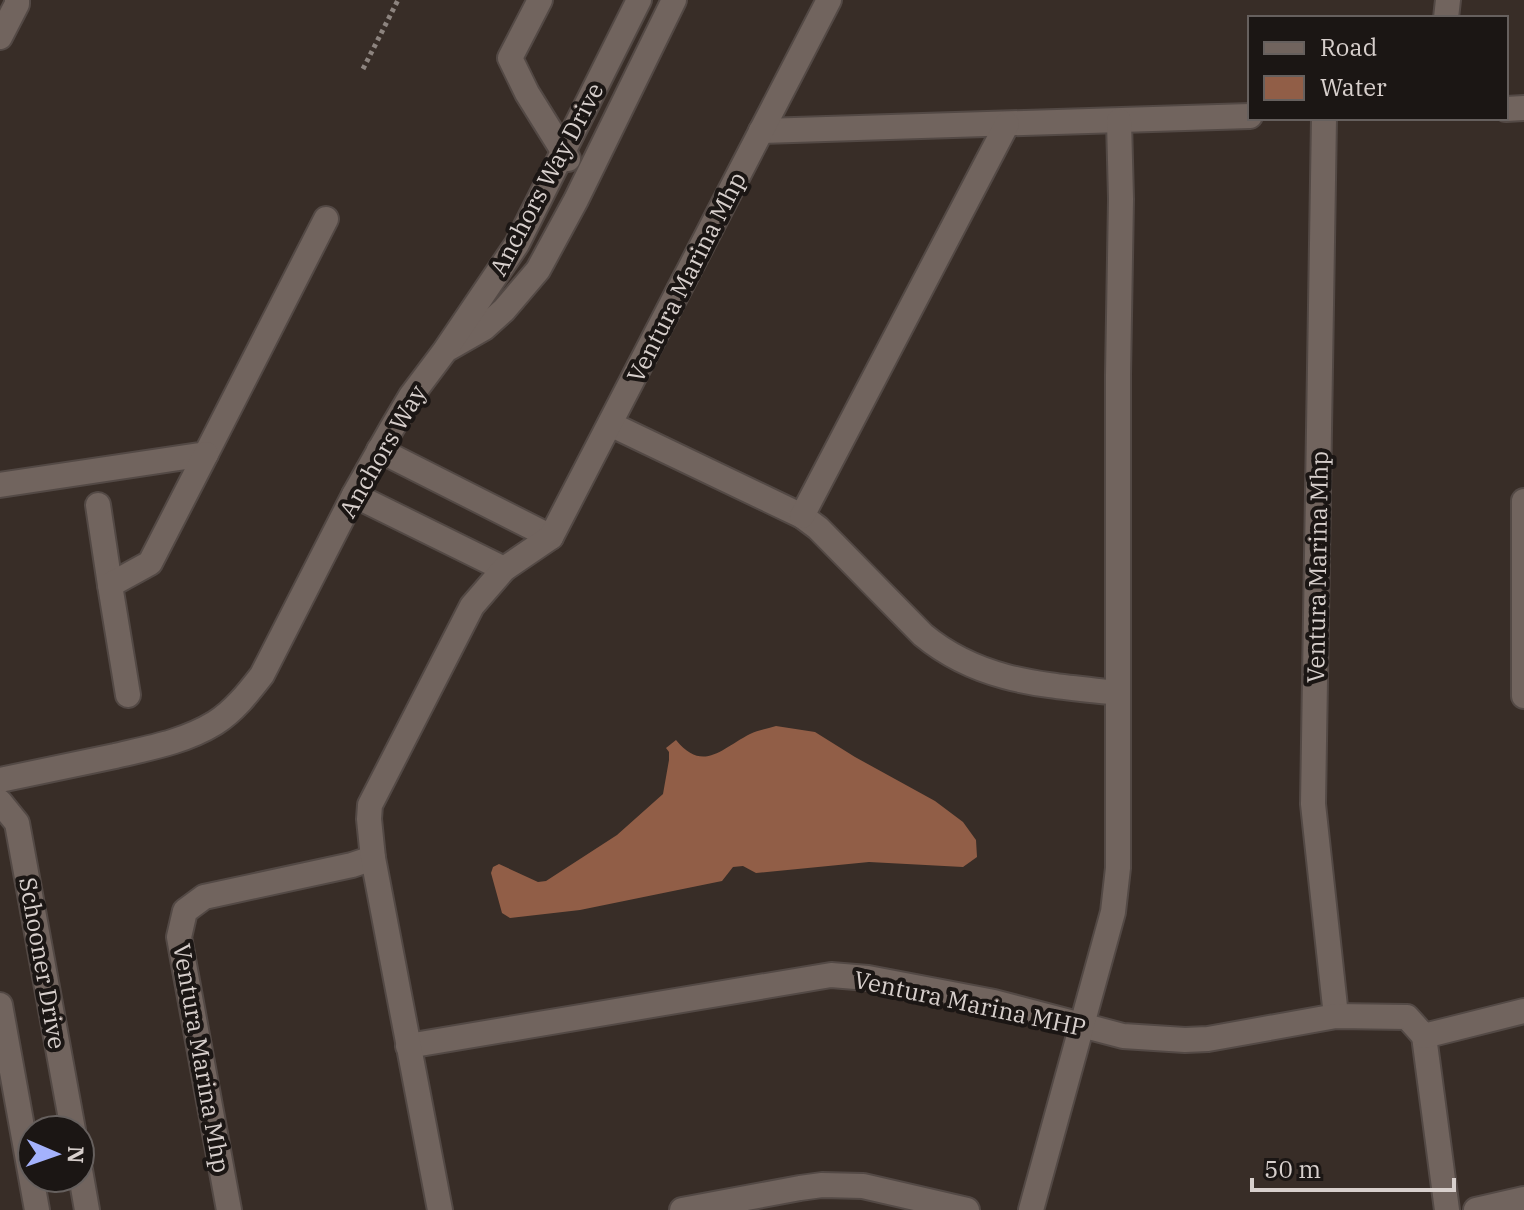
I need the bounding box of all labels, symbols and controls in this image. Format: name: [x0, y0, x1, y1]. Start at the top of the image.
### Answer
legend: [1248, 16, 1508, 120]
text: Road: [1320, 31, 1377, 63]
text: Water: [1320, 71, 1387, 103]
street label: Anchors Way Drive: [482, 77, 610, 281]
street label: Ventura Marina Mhp: [619, 166, 753, 388]
street label: Anchors Way: [331, 379, 433, 523]
street label: Ventura Marina Mhp: [1299, 451, 1335, 683]
street label: Schooner Drive: [12, 875, 74, 1051]
street label: Ventura Marina Mhp: [166, 941, 238, 1175]
street label: Ventura Marina MHP: [851, 963, 1089, 1043]
north arrow: [16, 1114, 96, 1194]
scale bar: [1252, 1142, 1454, 1192]
text: N: [62, 1146, 91, 1164]
text: 50 m: [1264, 1153, 1321, 1185]

